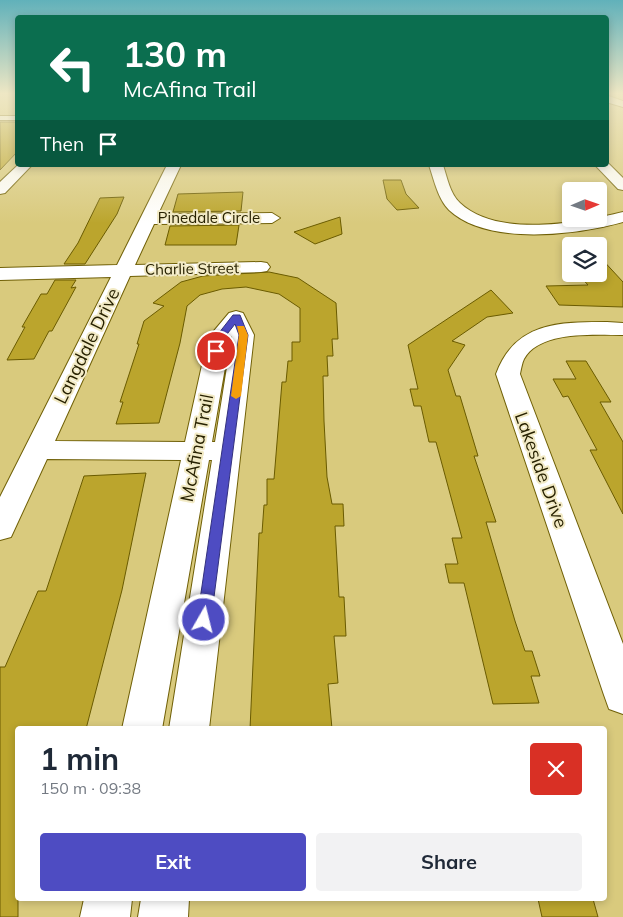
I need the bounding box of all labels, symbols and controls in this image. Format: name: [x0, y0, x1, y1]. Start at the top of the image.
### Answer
text: 130 m: [123, 32, 227, 76]
icon: left: [40, 35, 105, 100]
text: McAfina Trail: [123, 75, 256, 103]
icon: arrive: [94, 130, 122, 158]
text: Then: [40, 132, 84, 156]
north arrow: [562, 182, 608, 228]
map controls: [562, 182, 607, 282]
street label: Pinedale Circle: [158, 208, 260, 227]
button: layers: [562, 237, 607, 282]
street label: Charlie Street: [145, 258, 239, 279]
street label: Langdale Drive: [49, 284, 124, 407]
pin: [195, 330, 237, 372]
icon: arrive: [202, 337, 230, 365]
street label: McAfina Trail: [175, 392, 218, 504]
street label: Lakeside Drive: [510, 409, 573, 531]
position arrow: [177, 593, 229, 645]
text: 1 min: [40, 740, 119, 778]
button: close: [530, 743, 582, 795]
text: 150 m · 09:38: [40, 778, 141, 798]
button: Exit: [40, 833, 306, 891]
button: Share: [316, 833, 582, 891]

